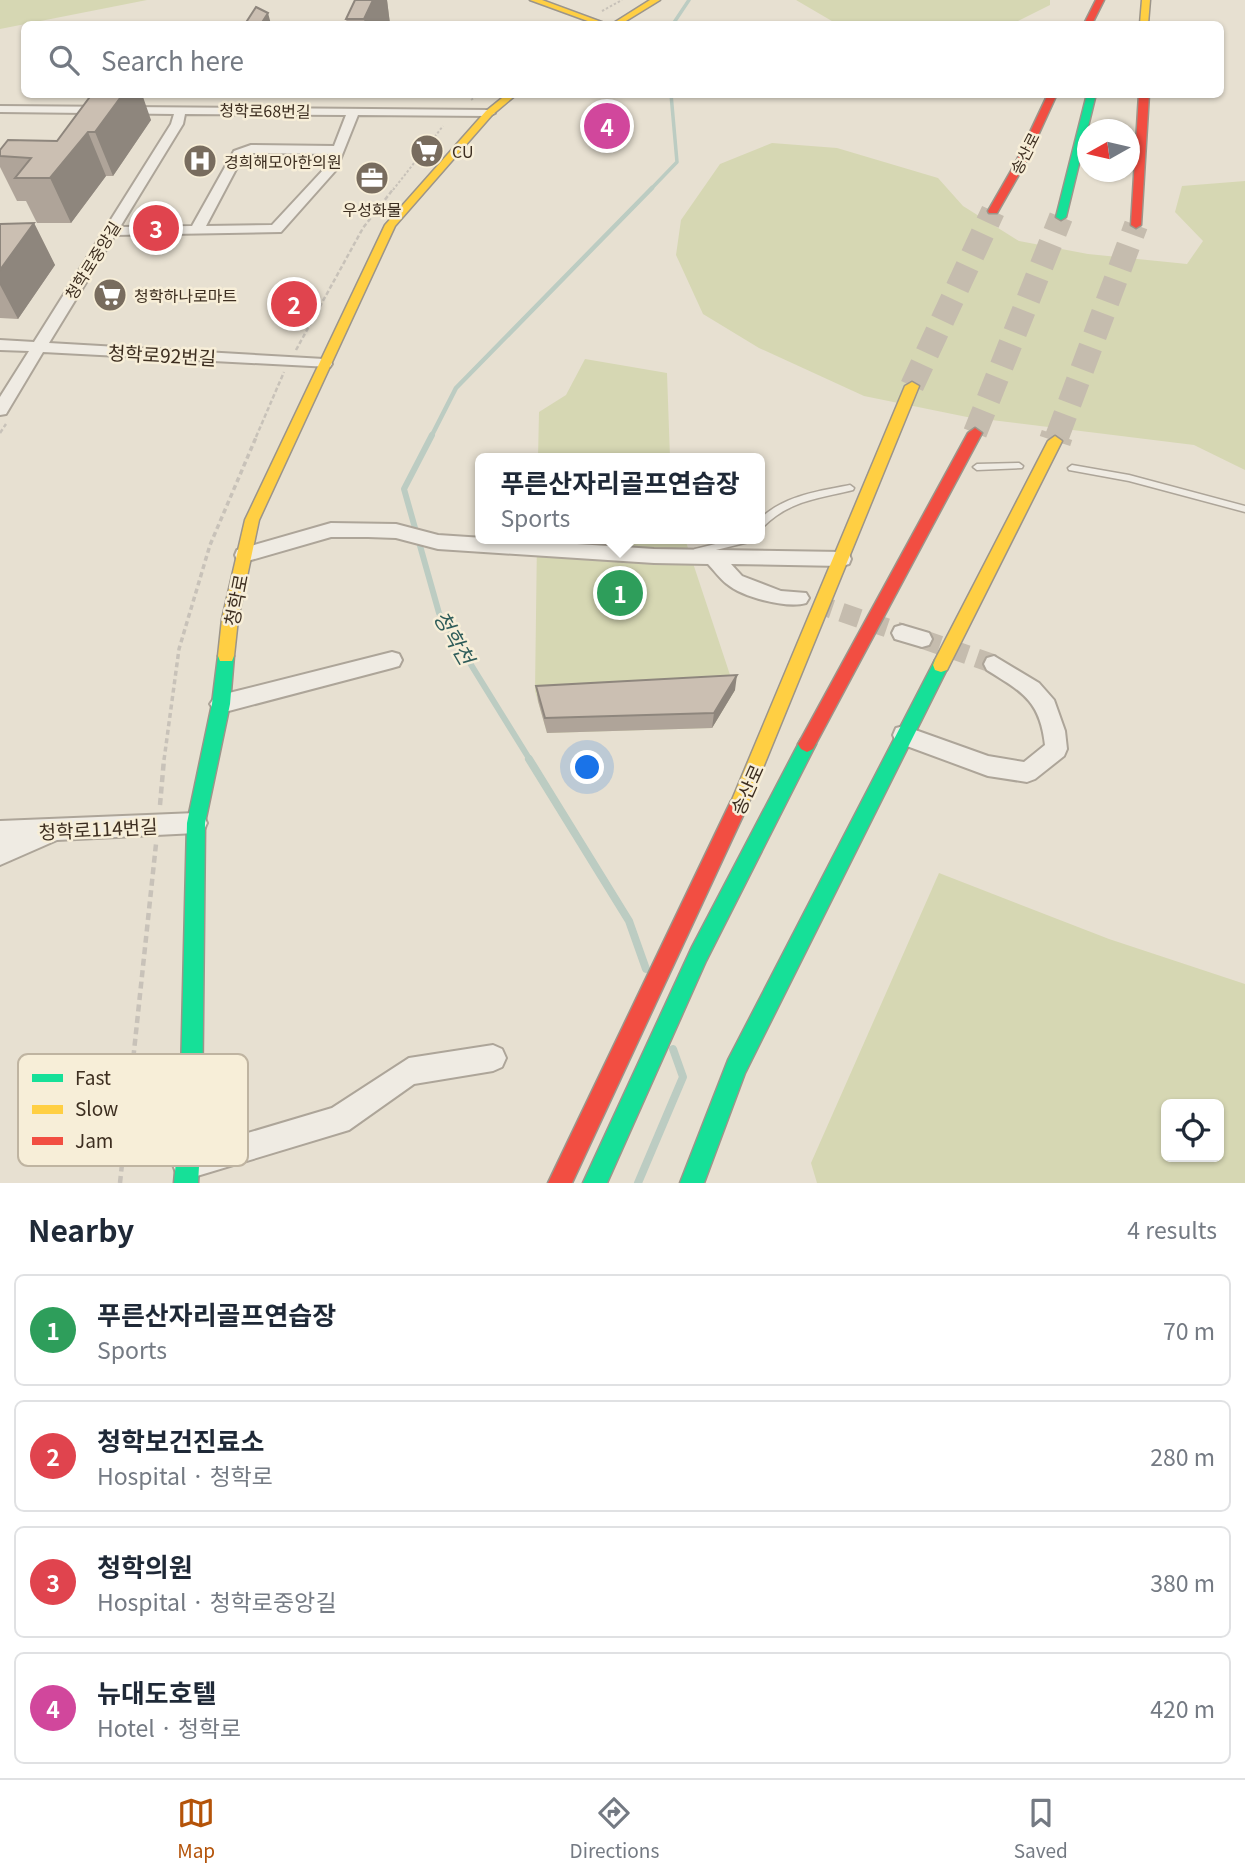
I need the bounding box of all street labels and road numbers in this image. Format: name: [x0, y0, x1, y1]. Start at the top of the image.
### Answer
street label: 청학로68번길: [219, 97, 311, 123]
street label: 송산로: [1003, 128, 1045, 178]
street label: 청학로중앙길: [58, 216, 126, 304]
street label: 청학로92번길: [107, 338, 217, 370]
street label: 청학로: [217, 572, 253, 628]
street label: 송산로: [723, 760, 769, 818]
street label: 청학로114번길: [38, 811, 158, 845]

